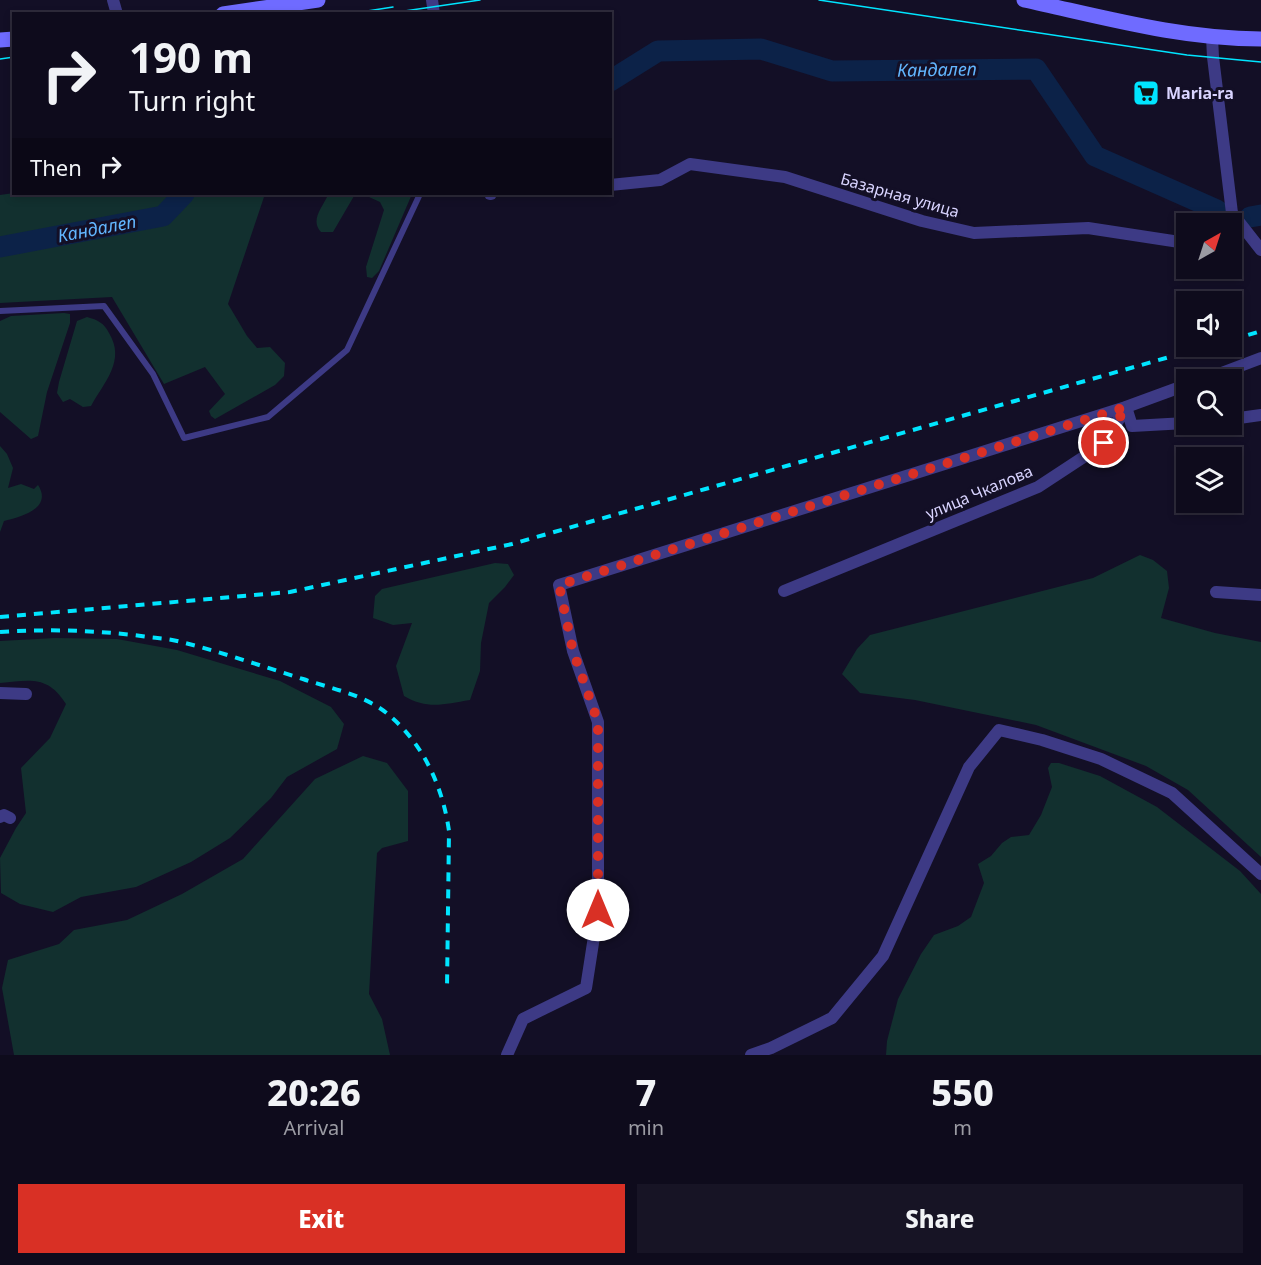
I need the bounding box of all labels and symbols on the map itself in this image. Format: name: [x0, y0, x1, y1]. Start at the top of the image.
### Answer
water label: Кандалеп: [897, 56, 977, 82]
supermarket icon: Maria-ra: [1131, 78, 1161, 108]
place label: Maria-ra: [1166, 82, 1234, 104]
street label: Базарная улица: [838, 168, 962, 222]
water label: Кандалеп: [55, 209, 138, 247]
north arrow: [1176, 213, 1242, 279]
pin: [1078, 417, 1129, 468]
street label: улица Чкалова: [922, 460, 1036, 524]
position arrow: [566, 878, 630, 942]

